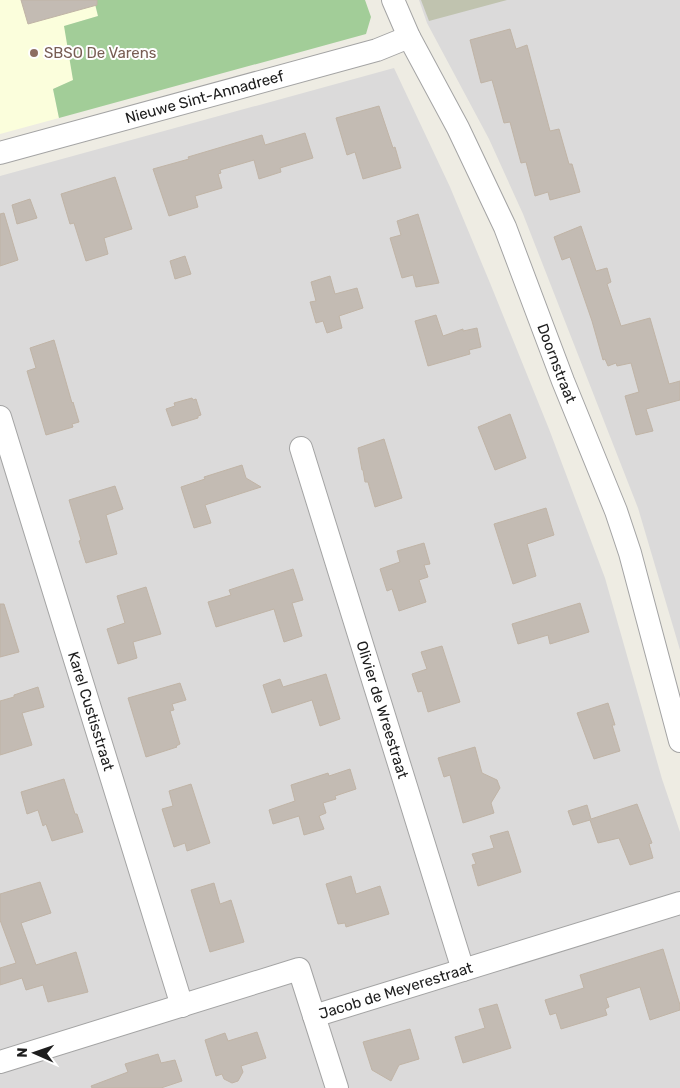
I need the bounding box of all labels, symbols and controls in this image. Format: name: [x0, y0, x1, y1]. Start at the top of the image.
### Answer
place label: SBSO De Varens: [44, 44, 157, 62]
marker: SBSO De Varens: [28, 47, 40, 59]
street label: Nieuwe Sint-Annadreef: [123, 67, 286, 127]
street label: Doornstraat: [533, 321, 580, 406]
street label: Olivier de Wreestraat: [352, 639, 412, 781]
street label: Karel Custisstraat: [64, 649, 118, 773]
street label: Jacob de Meyerestraat: [317, 959, 475, 1023]
north arrow: [10, 1028, 60, 1078]
text: N: [14, 1047, 31, 1058]

